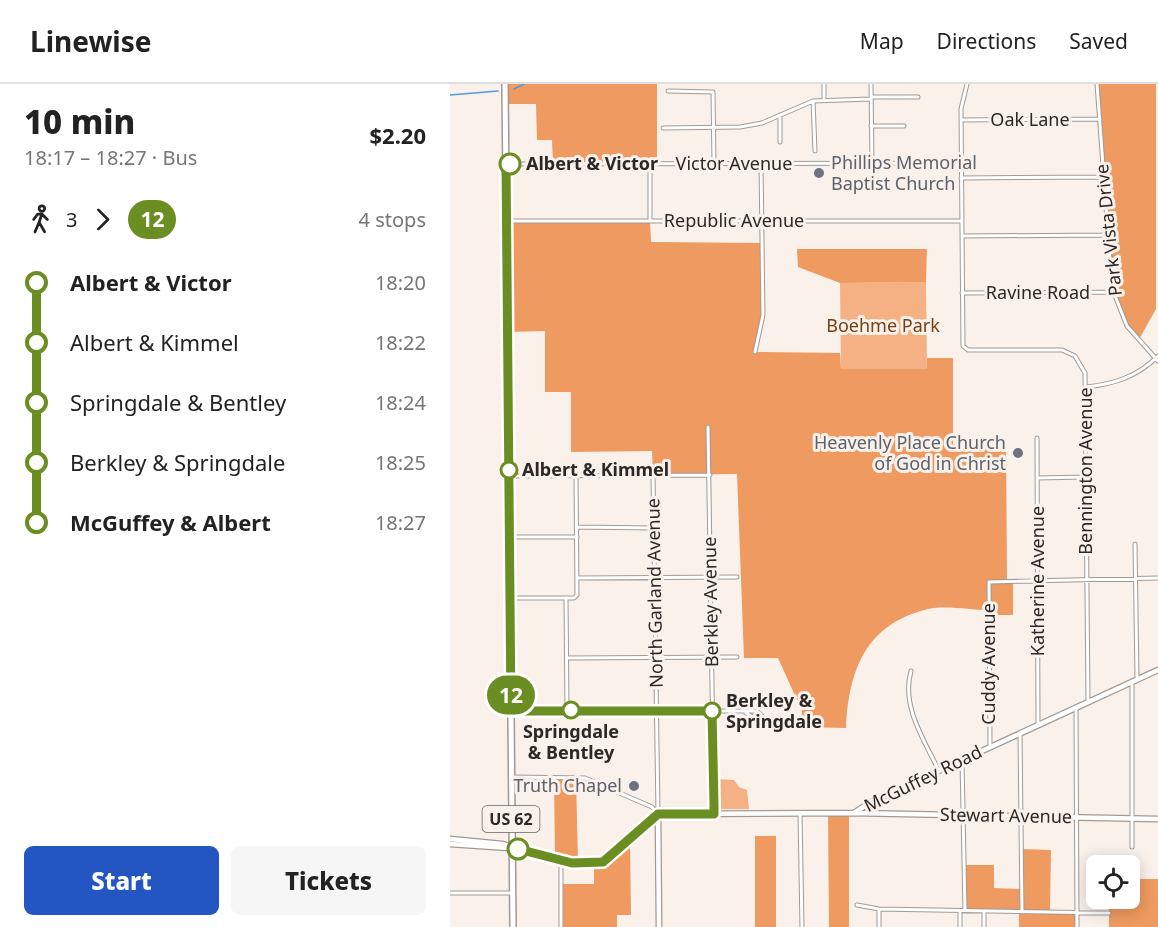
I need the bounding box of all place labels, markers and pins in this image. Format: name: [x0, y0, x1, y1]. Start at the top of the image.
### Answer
place label: Phillips Memorial Baptist Church: [831, 150, 977, 195]
place label: Albert & Victor: [526, 151, 658, 175]
marker: Albert & Victor: [499, 153, 521, 175]
marker: Phillips Memorial Baptist Church: [812, 166, 826, 180]
place label: Heavenly Place Church of God in Christ: [814, 430, 1006, 475]
marker: Heavenly Place Church of God in Christ: [1011, 446, 1025, 460]
place label: Albert & Kimmel: [522, 457, 669, 481]
marker: Albert & Kimmel: [500, 461, 518, 479]
place label: Berkley & Springdale: [726, 688, 822, 733]
marker: Springdale & Bentley: [562, 701, 580, 719]
marker: Berkley & Springdale: [703, 702, 721, 720]
place label: Springdale & Bentley: [523, 719, 619, 764]
place label: Truth Chapel: [514, 773, 622, 797]
marker: Truth Chapel: [627, 779, 641, 793]
unlabelled marker: [507, 838, 529, 860]

